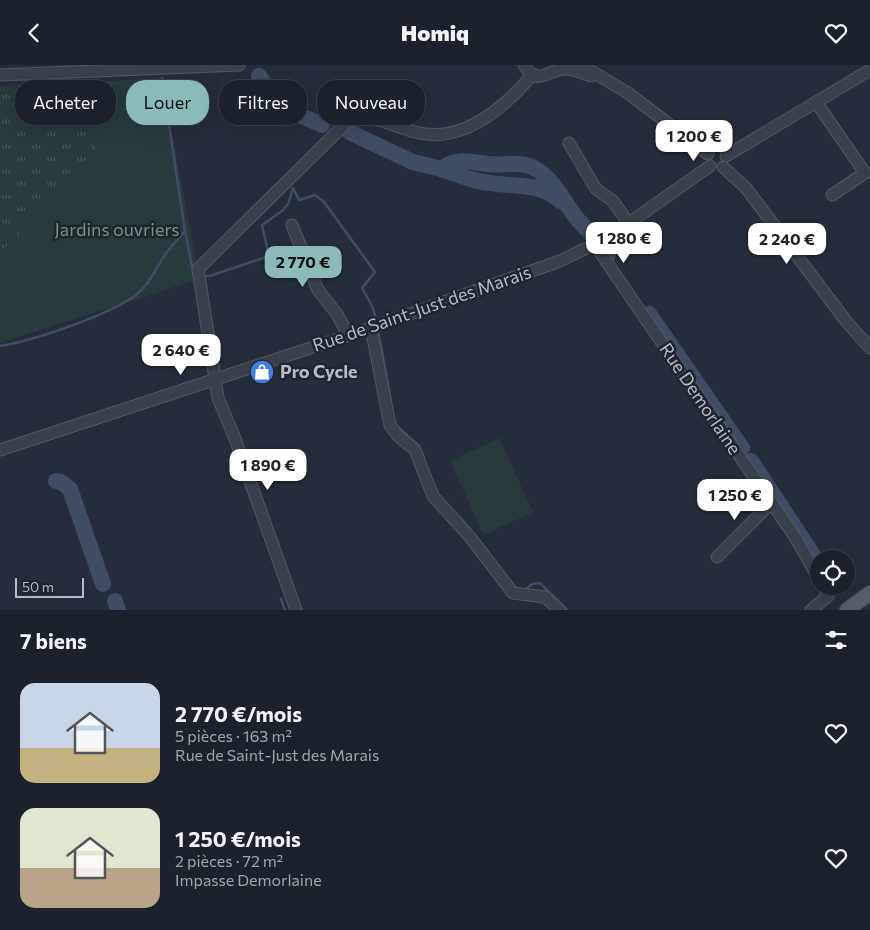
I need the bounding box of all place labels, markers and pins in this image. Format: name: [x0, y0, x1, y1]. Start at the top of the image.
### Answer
pin: 1 200 €: [648, 119, 740, 162]
pin: 1 280 €: [578, 221, 670, 264]
pin: 2 240 €: [741, 223, 833, 265]
pin: 2 770 €: [257, 245, 349, 288]
pin: 2 640 €: [135, 333, 227, 376]
shop icon: Pro Cycle: [249, 359, 275, 385]
place label: Pro Cycle: [280, 360, 358, 382]
pin: 1 890 €: [222, 449, 314, 491]
pin: 1 250 €: [689, 479, 781, 521]

